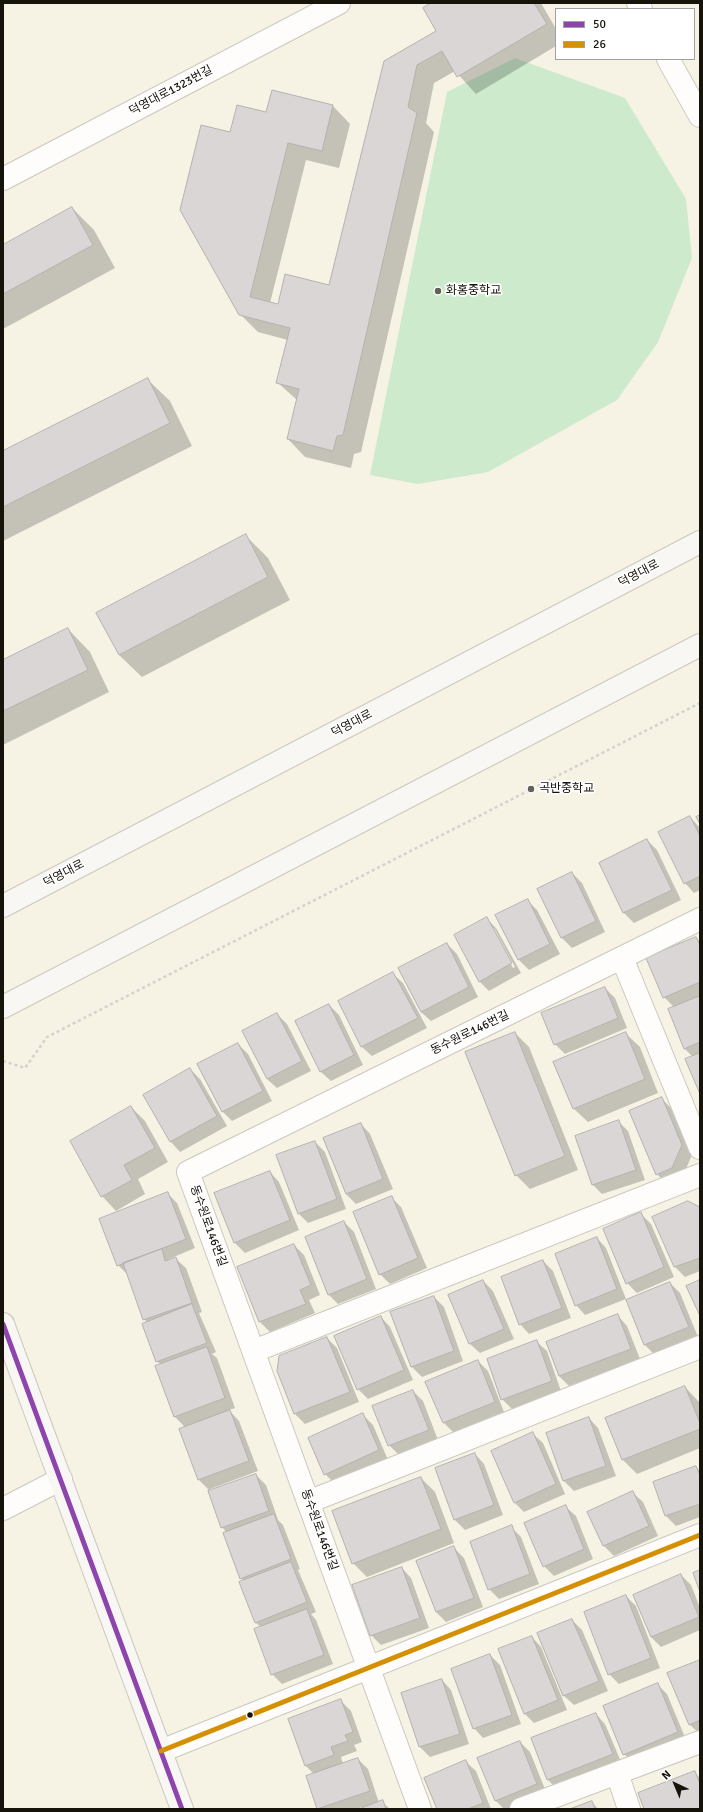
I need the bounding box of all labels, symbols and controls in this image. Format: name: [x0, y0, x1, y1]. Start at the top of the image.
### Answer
legend: [555, 8, 695, 60]
text: 50: [593, 17, 606, 32]
text: 26: [593, 37, 606, 52]
street label: 덕영대로1323번길: [127, 63, 215, 119]
place label: 화홍중학교: [446, 284, 501, 298]
marker: 화홍중학교: [433, 286, 443, 296]
street label: 덕영대로: [616, 557, 662, 591]
street label: 덕영대로: [329, 707, 375, 741]
place label: 곡반중학교: [539, 782, 594, 796]
marker: 곡반중학교: [526, 784, 536, 794]
street label: 덕영대로: [41, 857, 87, 891]
street label: 동수원로146번길: [428, 1008, 512, 1058]
street label: 동수원로146번길: [187, 1183, 229, 1269]
street label: 동수원로146번길: [298, 1487, 340, 1573]
unlabelled marker: [245, 1710, 255, 1720]
north arrow: [655, 1764, 695, 1804]
text: N: [659, 1768, 674, 1782]

